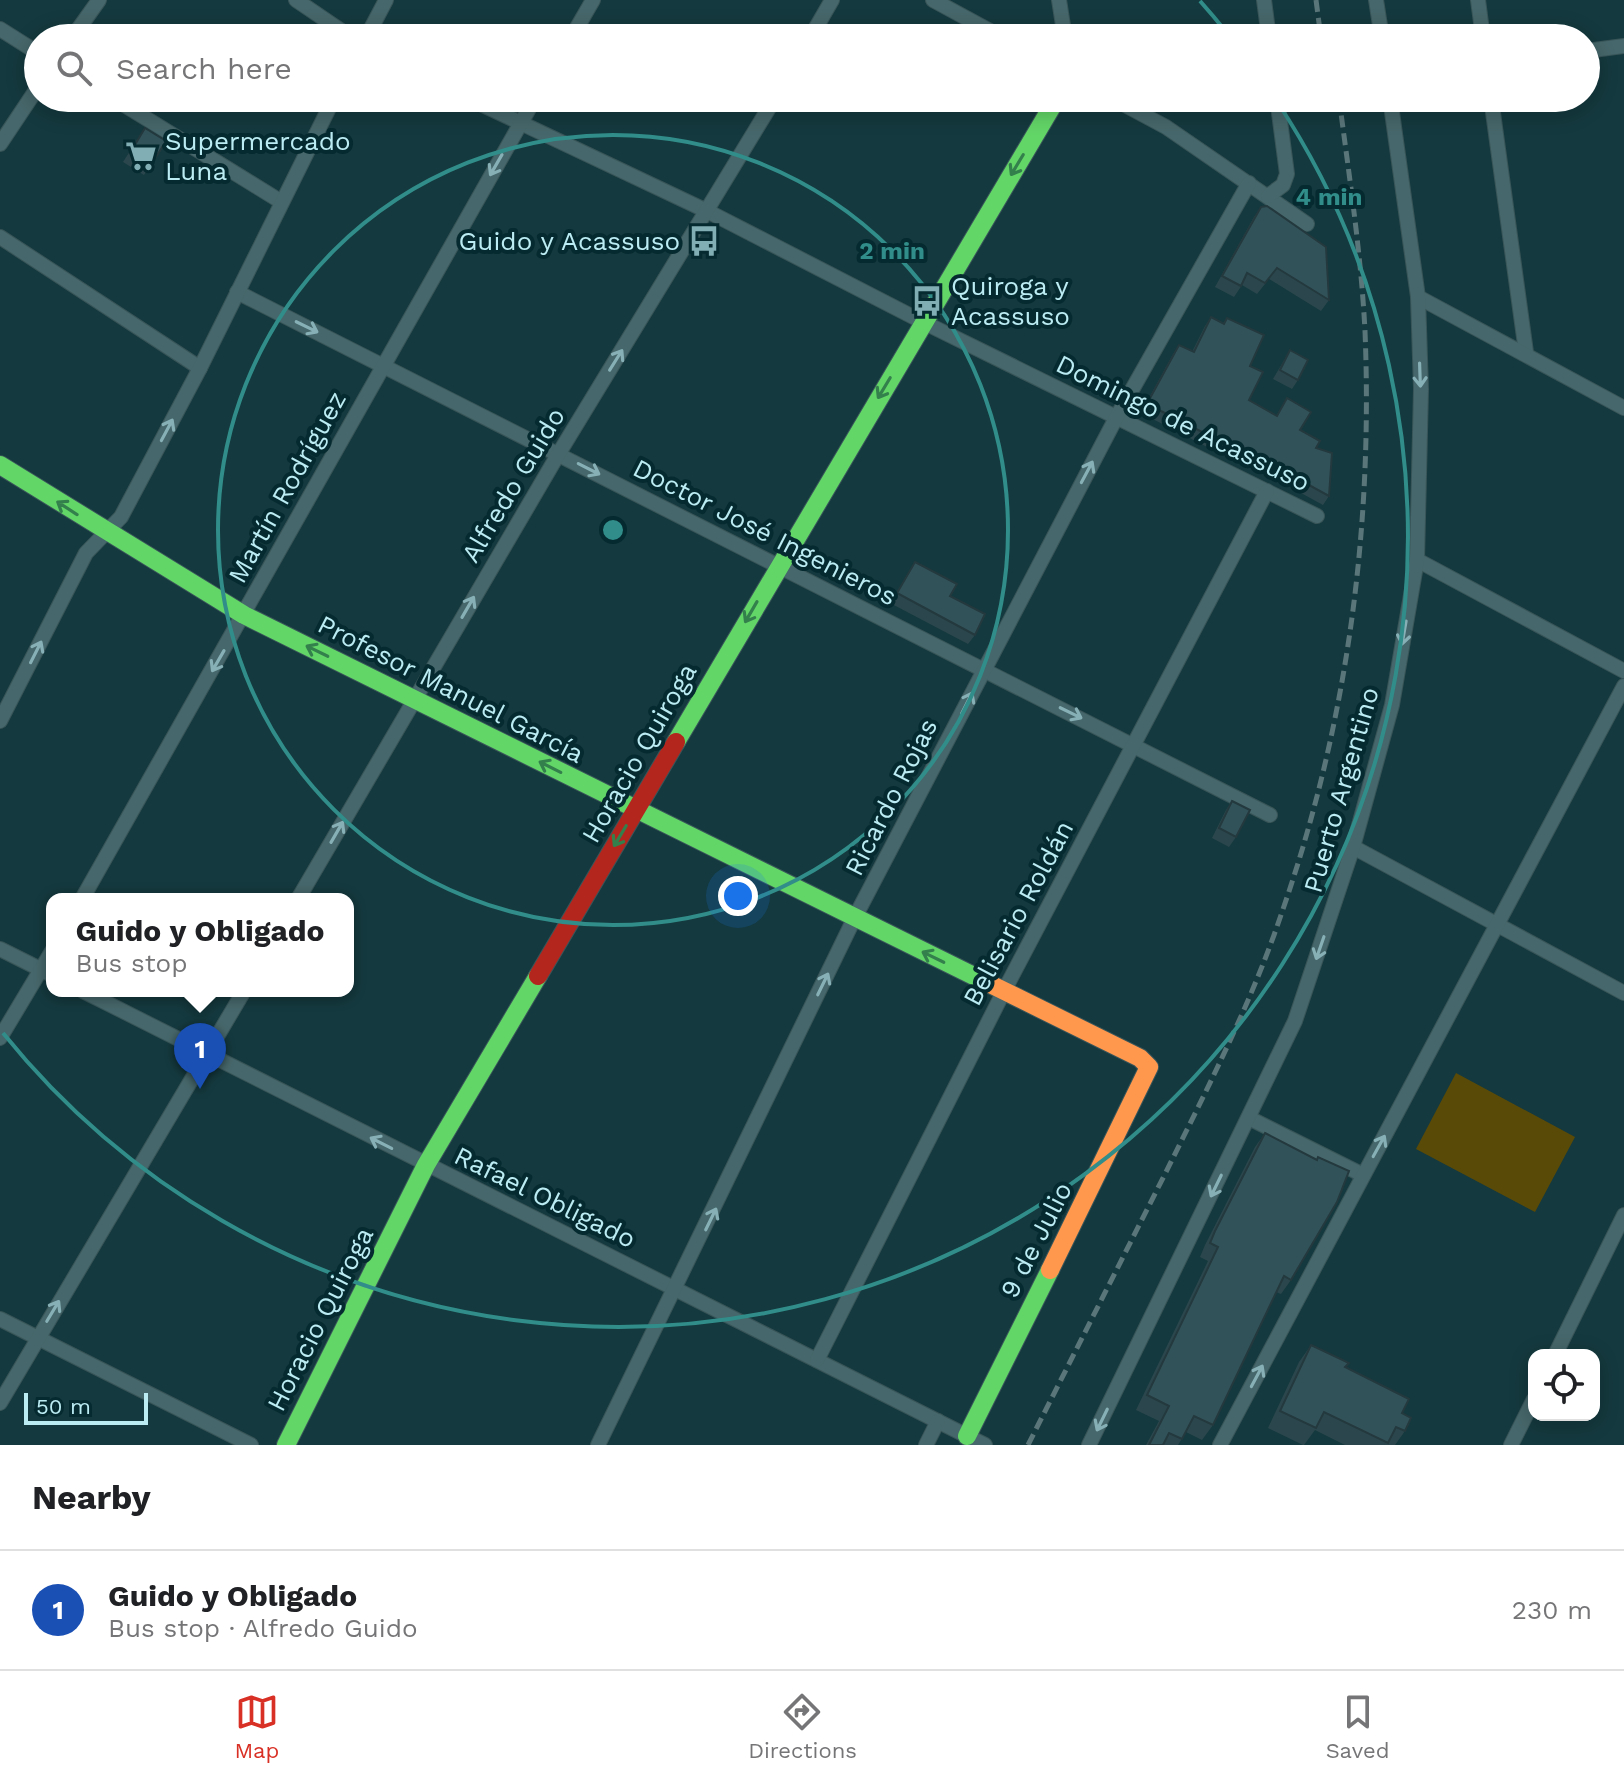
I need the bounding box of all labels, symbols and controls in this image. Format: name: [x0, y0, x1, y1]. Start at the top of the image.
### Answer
search box: [24, 24, 1600, 112]
icon: search: [52, 46, 96, 90]
text: Search here: [116, 51, 292, 86]
place label: Supermercado Luna: [165, 126, 351, 186]
supermarket icon: Supermercado Luna: [124, 139, 158, 173]
one-way arrow: [488, 153, 503, 177]
one-way arrow: [1009, 153, 1025, 176]
text: 4 min: [1296, 183, 1362, 211]
bus stop icon: Guido y Acassuso: [687, 224, 721, 258]
place label: Guido y Acassuso: [459, 226, 680, 256]
text: 2 min: [859, 237, 925, 265]
place label: Quiroga y Acassuso: [951, 271, 1070, 331]
bus stop icon: Quiroga y Acassuso: [910, 284, 944, 318]
one-way arrow: [294, 320, 318, 335]
street label: Domingo de Acassuso: [1051, 348, 1315, 498]
one-way arrow: [609, 349, 625, 372]
one-way arrow: [1413, 361, 1428, 388]
one-way arrow: [876, 376, 892, 399]
street label: Martín Rodríguez: [222, 386, 352, 588]
street label: Alfredo Guido: [455, 402, 571, 568]
one-way arrow: [160, 419, 176, 442]
street label: Doctor José Ingenieros: [628, 453, 902, 611]
one-way arrow: [577, 461, 601, 477]
one-way arrow: [1080, 461, 1096, 485]
one-way arrow: [56, 500, 79, 516]
centre of rings: [599, 516, 627, 544]
one-way arrow: [460, 596, 476, 619]
one-way arrow: [743, 600, 759, 623]
street label: Profesor Manuel García: [313, 609, 589, 769]
one-way arrow: [1396, 620, 1411, 646]
one-way arrow: [28, 641, 44, 664]
one-way arrow: [306, 643, 330, 658]
one-way arrow: [210, 649, 226, 672]
street label: Horacio Quiroga: [575, 658, 703, 848]
street label: Puerto Argentino: [1297, 684, 1385, 896]
one-way arrow: [959, 691, 975, 715]
one-way arrow: [1058, 705, 1082, 721]
street label: Ricardo Rojas: [839, 714, 943, 880]
one-way arrow: [538, 759, 562, 775]
street label: Belisario Roldán: [957, 816, 1079, 1010]
one-way arrow: [329, 821, 345, 844]
one-way arrow: [612, 824, 628, 847]
your location: [718, 876, 758, 916]
popup: [46, 893, 354, 997]
text: Guido y Obligado: [75, 913, 325, 948]
one-way arrow: [1311, 935, 1326, 960]
text: Bus stop: [75, 948, 188, 978]
one-way arrow: [922, 949, 946, 964]
one-way arrow: [816, 973, 831, 997]
pin: 1: [174, 1023, 226, 1089]
one-way arrow: [370, 1134, 394, 1150]
one-way arrow: [1371, 1135, 1387, 1159]
street label: Rafael Obligado: [449, 1140, 641, 1254]
one-way arrow: [1208, 1173, 1223, 1197]
street label: 9 de Julio: [994, 1177, 1078, 1303]
one-way arrow: [704, 1207, 719, 1231]
street label: Horacio Quiroga: [261, 1222, 379, 1416]
one-way arrow: [45, 1300, 61, 1323]
map controls: [1528, 1349, 1600, 1421]
button: locate: [1528, 1349, 1600, 1421]
one-way arrow: [1249, 1365, 1265, 1388]
scale bar: [24, 1389, 148, 1425]
text: 50 m: [36, 1394, 91, 1419]
one-way arrow: [1094, 1407, 1109, 1431]
text: Nearby: [32, 1477, 151, 1517]
text: Guido y Obligado: [108, 1578, 357, 1613]
text: 1: [52, 1595, 64, 1625]
text: 230 m: [1512, 1595, 1592, 1625]
text: Bus stop · Alfredo Guido: [108, 1613, 418, 1643]
tab: Map: [234, 1690, 279, 1763]
tab: Directions: [748, 1690, 857, 1763]
tab: Saved: [1326, 1690, 1390, 1763]

